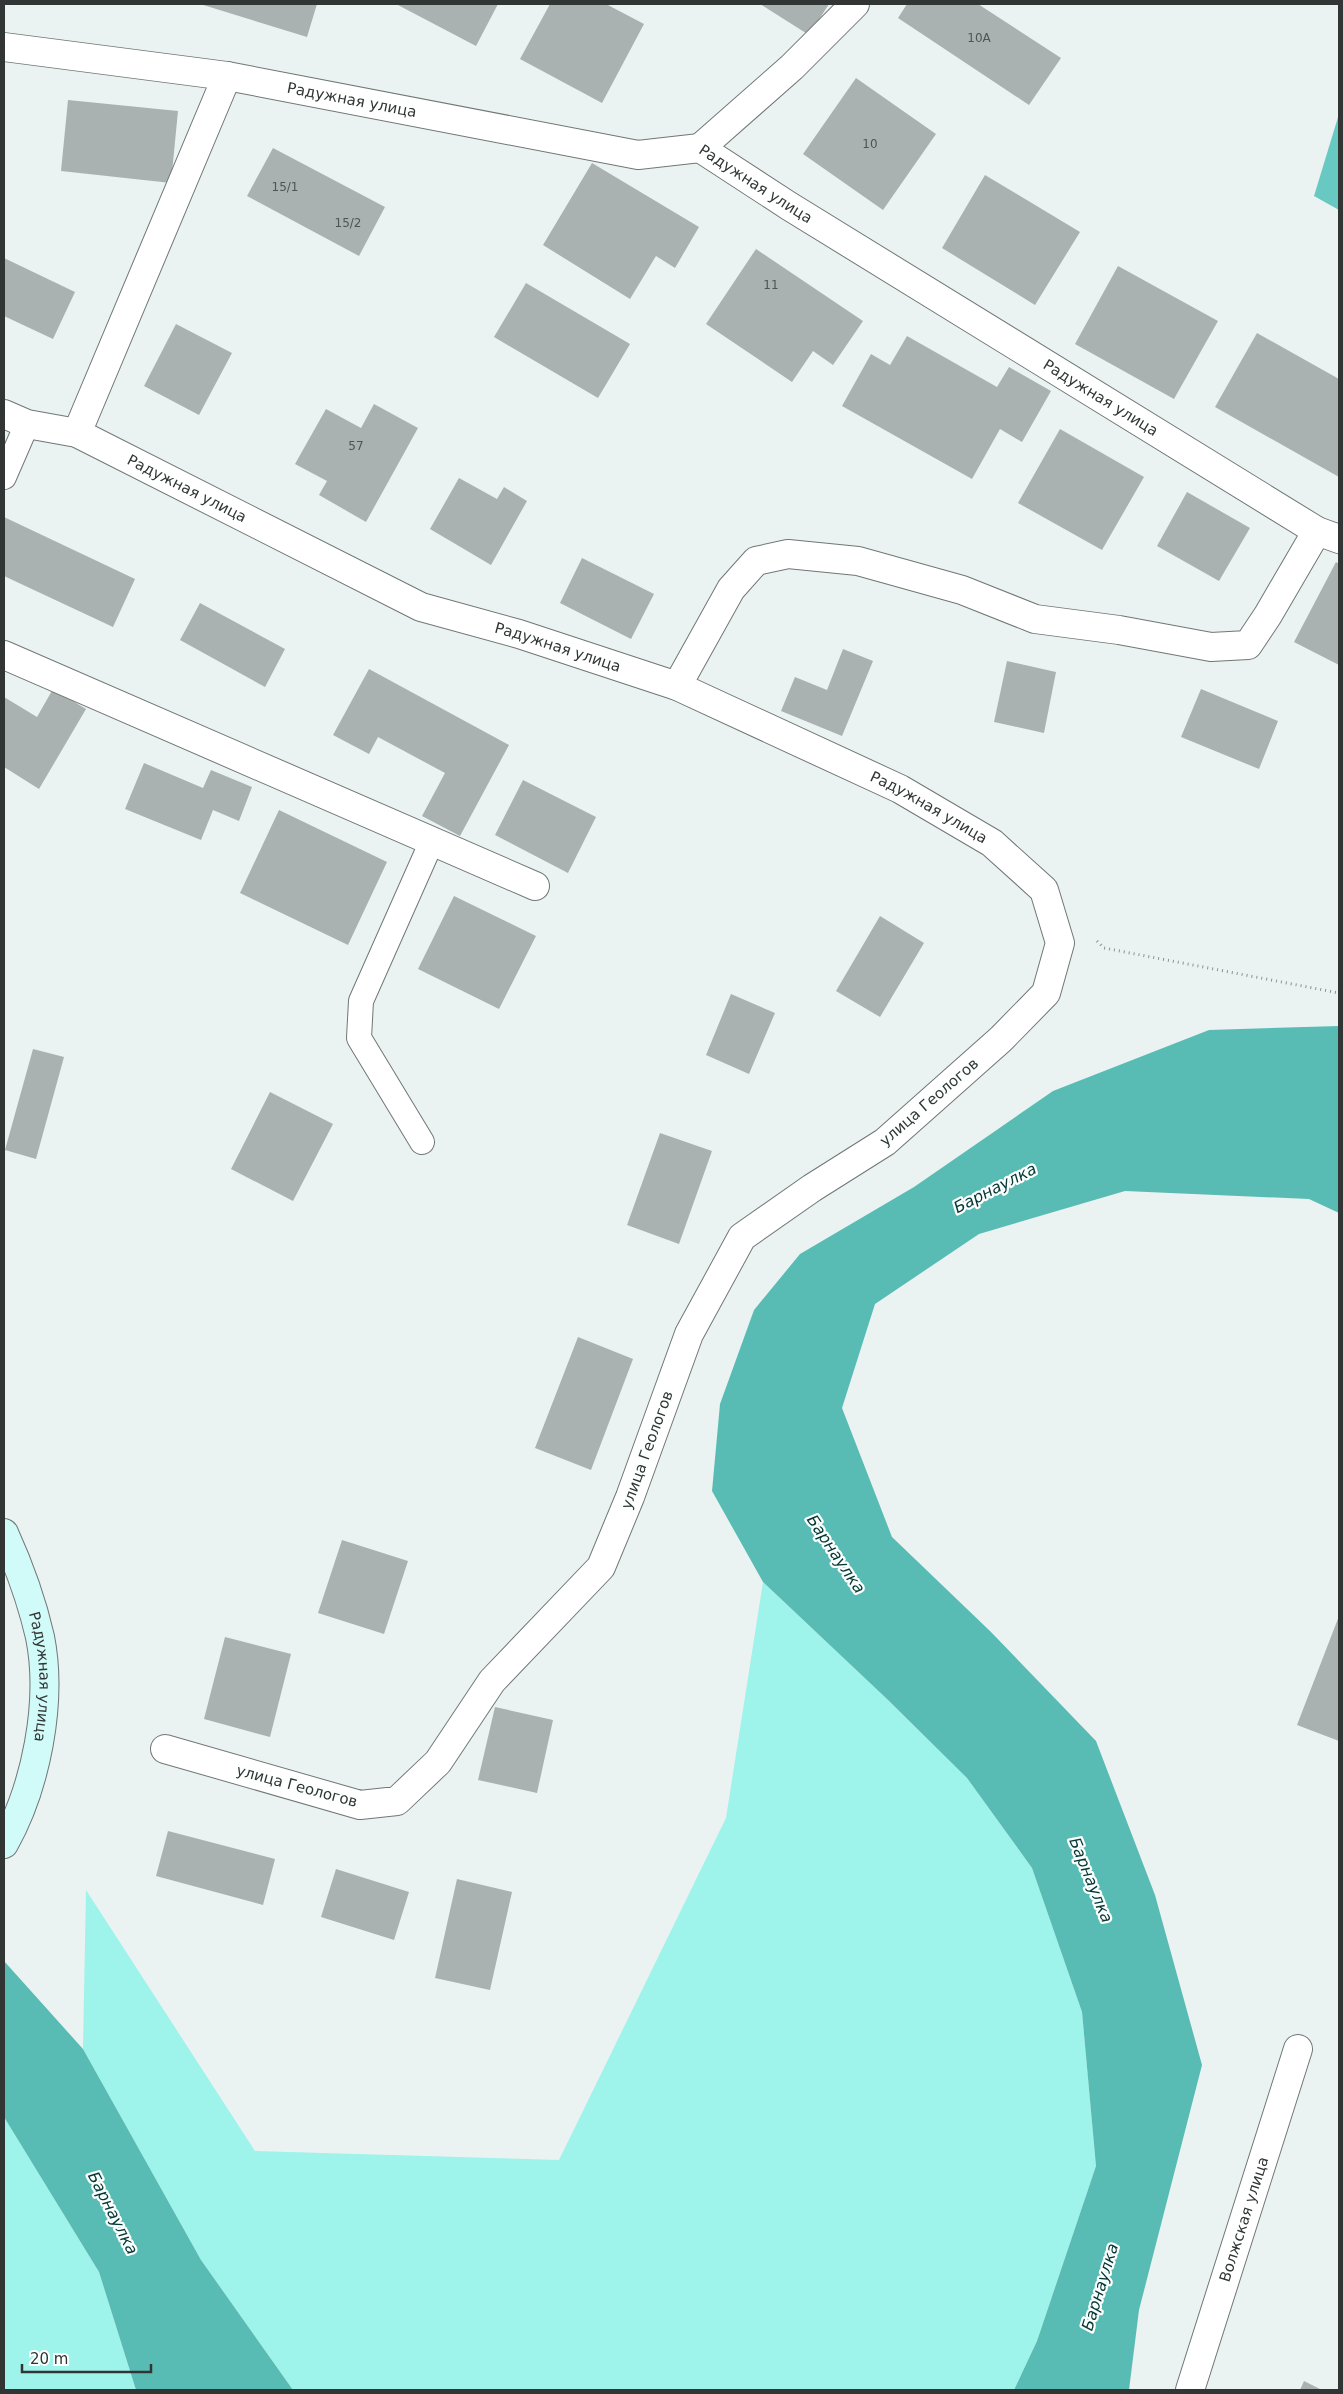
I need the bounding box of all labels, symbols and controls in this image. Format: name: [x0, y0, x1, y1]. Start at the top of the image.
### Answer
house number: 10А: [967, 31, 992, 45]
street label: Радужная улица: [286, 79, 418, 121]
house number: 10: [862, 137, 878, 151]
street label: Радужная улица: [695, 141, 816, 227]
house number: 15/1: [272, 180, 298, 194]
house number: 15/2: [335, 216, 361, 230]
house number: 11: [763, 278, 779, 292]
street label: Радужная улица: [1040, 356, 1161, 440]
house number: 57: [348, 439, 364, 453]
street label: Радужная улица: [124, 451, 250, 526]
street label: Радужная улица: [493, 619, 623, 676]
street label: Радужная улица: [867, 768, 991, 847]
street label: улица Геологов: [876, 1054, 982, 1150]
water label: Барнаулка: [950, 1159, 1040, 1217]
street label: улица Геологов: [617, 1388, 677, 1512]
water label: Барнаулка: [803, 1511, 869, 1597]
street label: Радужная улица: [25, 1609, 53, 1743]
street label: улица Геологов: [234, 1761, 360, 1811]
water label: Барнаулка: [1065, 1835, 1117, 1925]
street label: Волжская улица: [1216, 2154, 1272, 2284]
water label: Барнаулка: [84, 2168, 142, 2258]
water label: Барнаулка: [1078, 2241, 1122, 2333]
scale bar: [22, 2342, 151, 2374]
text: 20 m: [30, 2350, 68, 2368]

